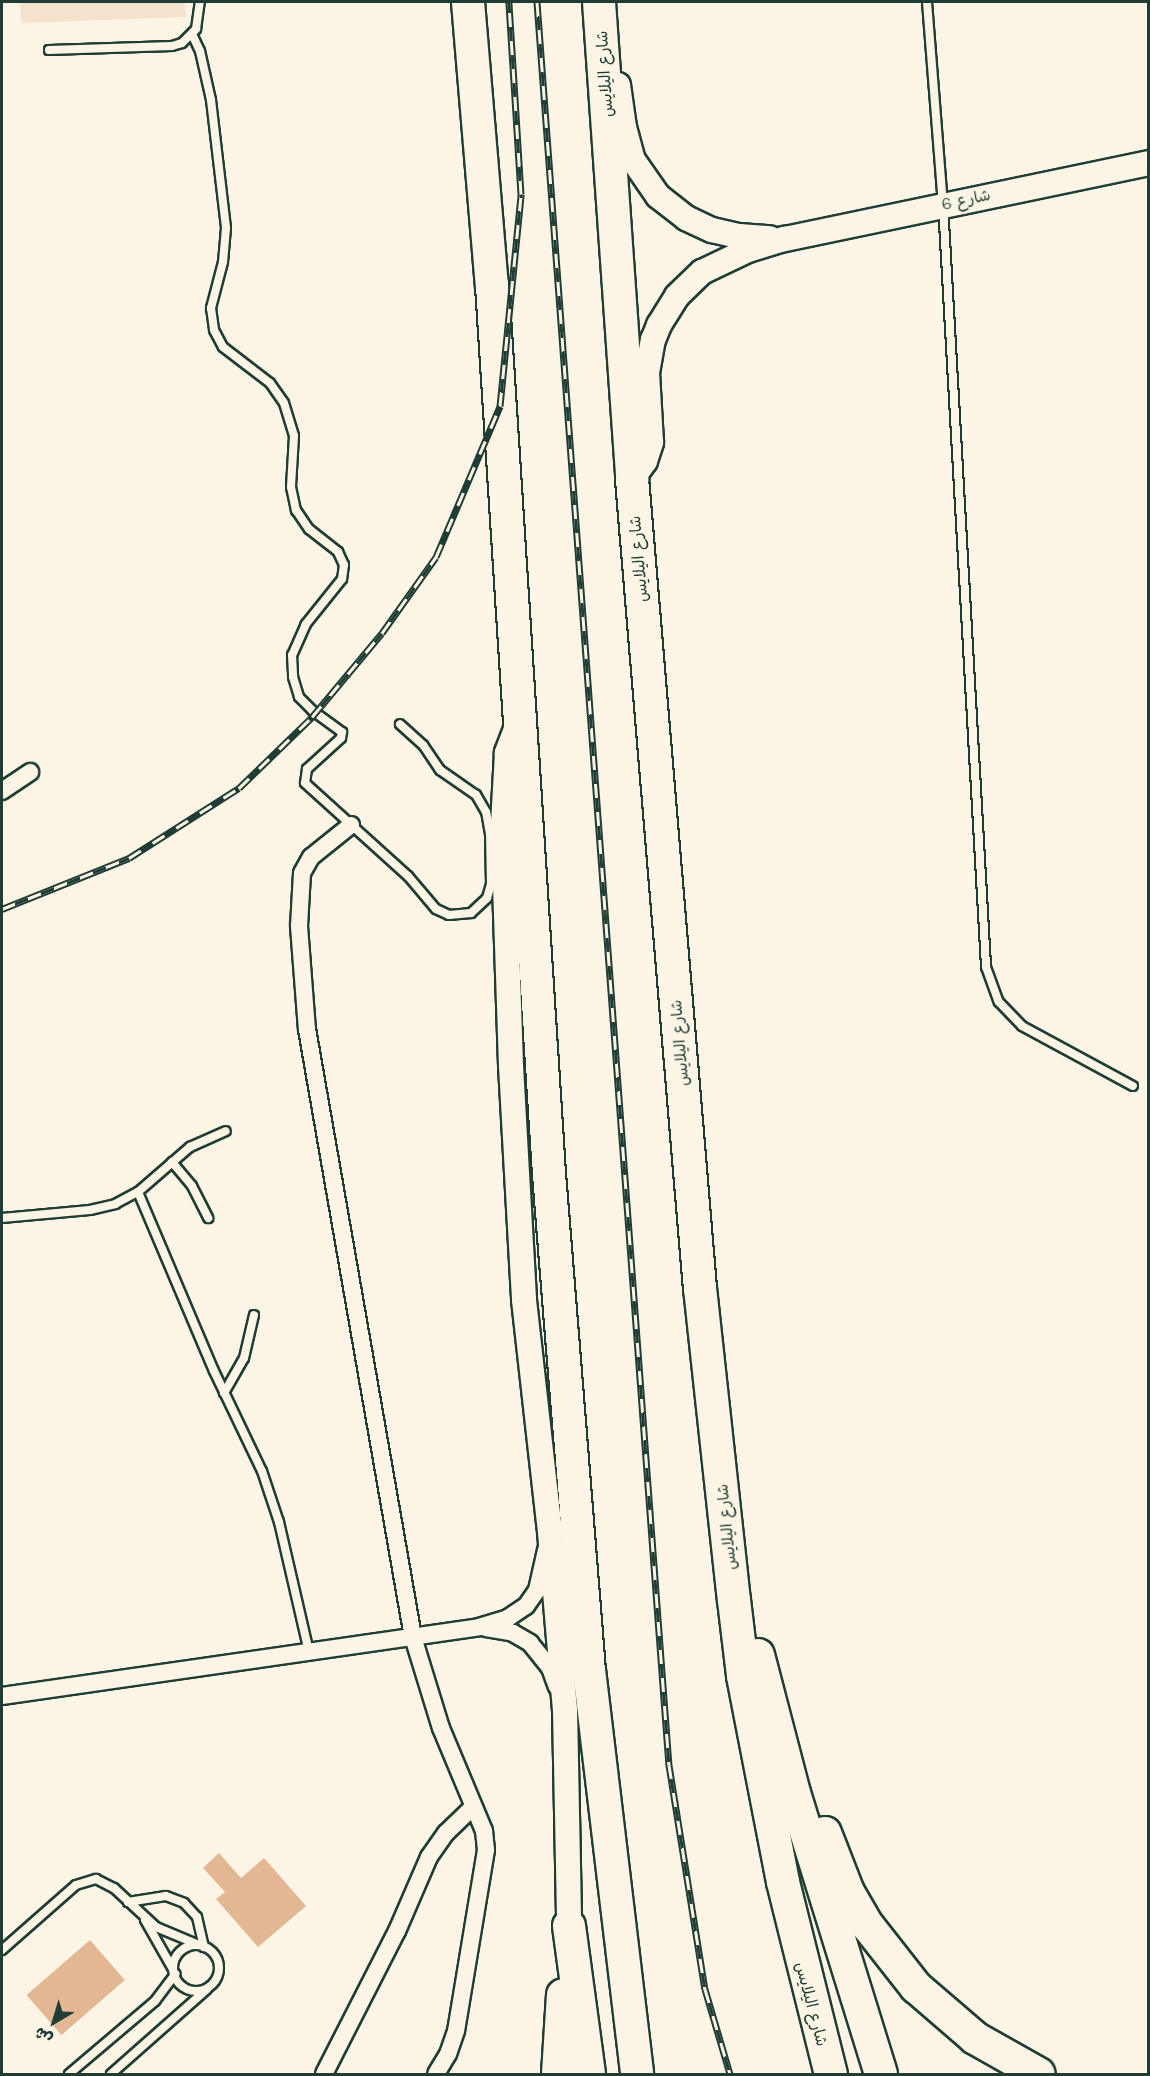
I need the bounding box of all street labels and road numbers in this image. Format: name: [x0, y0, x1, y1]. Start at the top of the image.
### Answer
street label: شارع اليلايس: [591, 30, 617, 118]
street label: شارع 6: [940, 184, 992, 214]
street label: شارع اليلايس: [625, 515, 651, 603]
street label: شارع اليلايس: [666, 999, 692, 1087]
street label: شارع اليلايس: [712, 1483, 740, 1571]
street label: شارع اليلايس: [792, 1960, 832, 2048]

